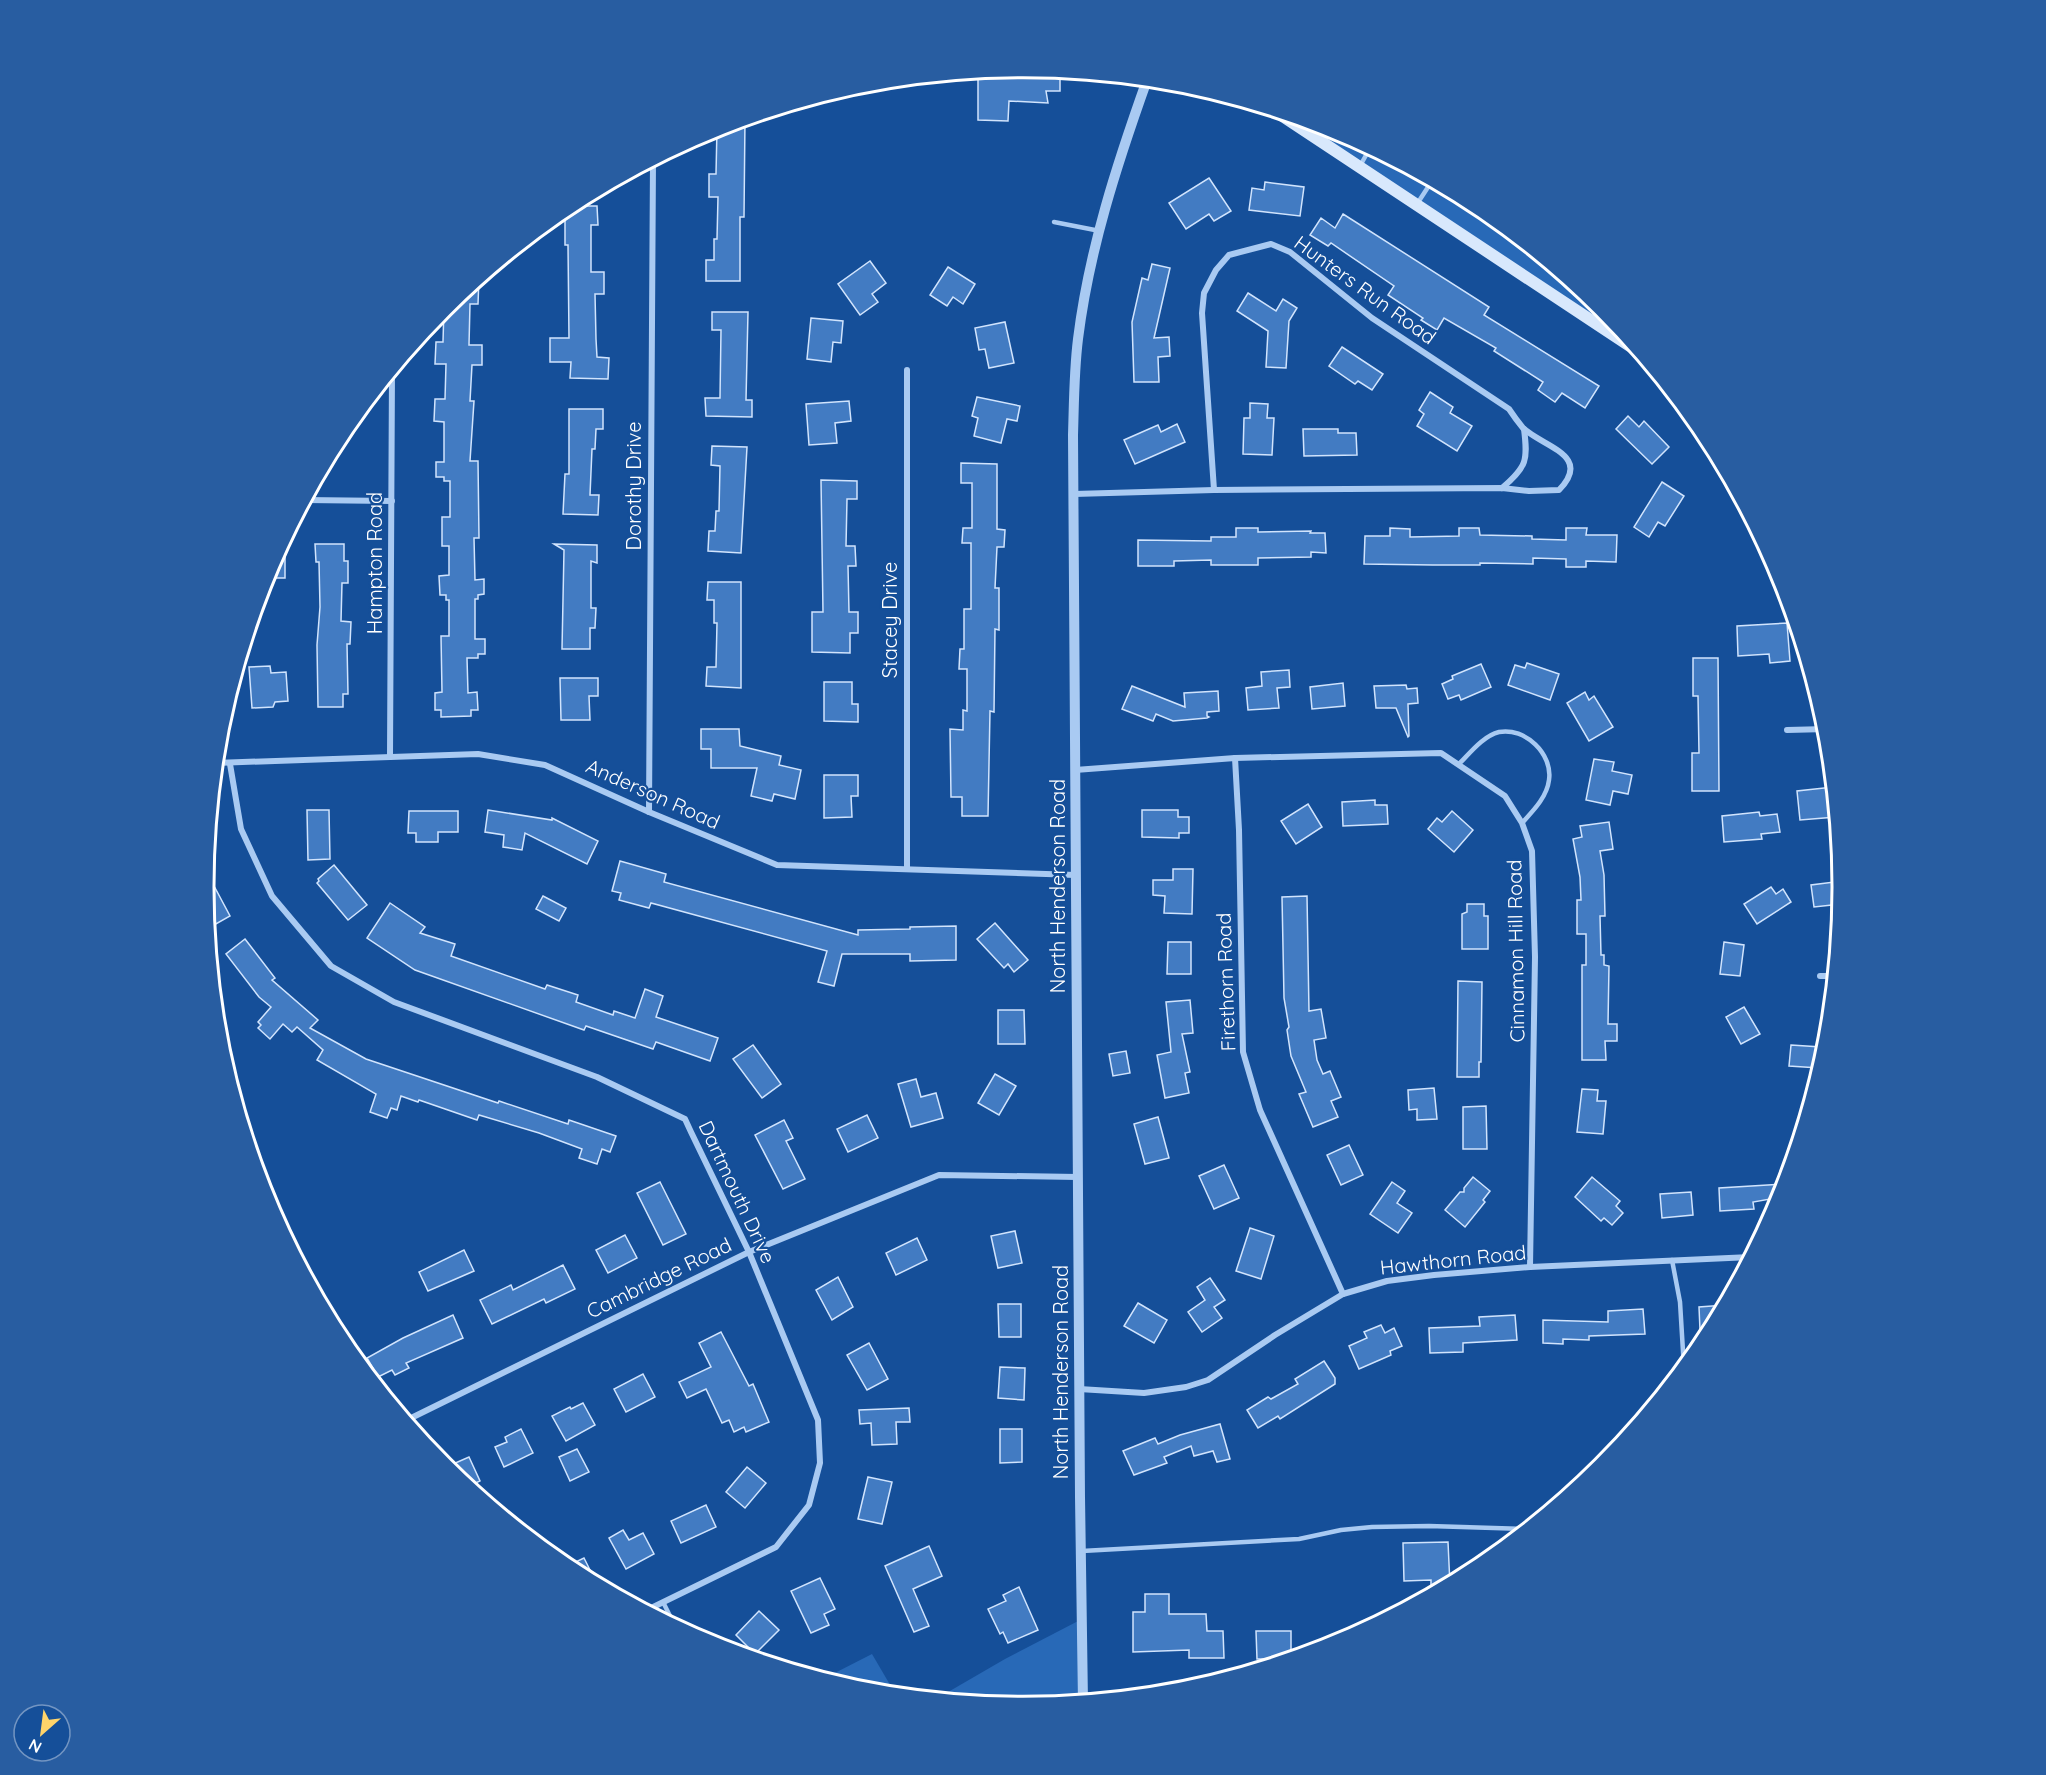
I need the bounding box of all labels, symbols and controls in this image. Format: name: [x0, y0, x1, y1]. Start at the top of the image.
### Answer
street label: Hunters Run Road: [1290, 230, 1441, 349]
street label: Dorothy Drive: [621, 422, 646, 550]
street label: Hampton Road: [362, 492, 387, 634]
street label: Stacey Drive: [877, 562, 902, 678]
street label: Anderson Road: [582, 753, 724, 834]
street label: North Henderson Road: [1045, 779, 1070, 993]
street label: Cinnamon Hill Road: [1501, 859, 1530, 1043]
street label: Firethorn Road: [1211, 912, 1240, 1052]
street label: Dartmouth Drive: [693, 1117, 781, 1267]
street label: Cambridge Road: [582, 1232, 735, 1323]
street label: Hawthorn Road: [1379, 1239, 1527, 1280]
street label: North Henderson Road: [1048, 1265, 1073, 1479]
north arrow: [12, 1703, 72, 1763]
text: N: [25, 1735, 45, 1758]

